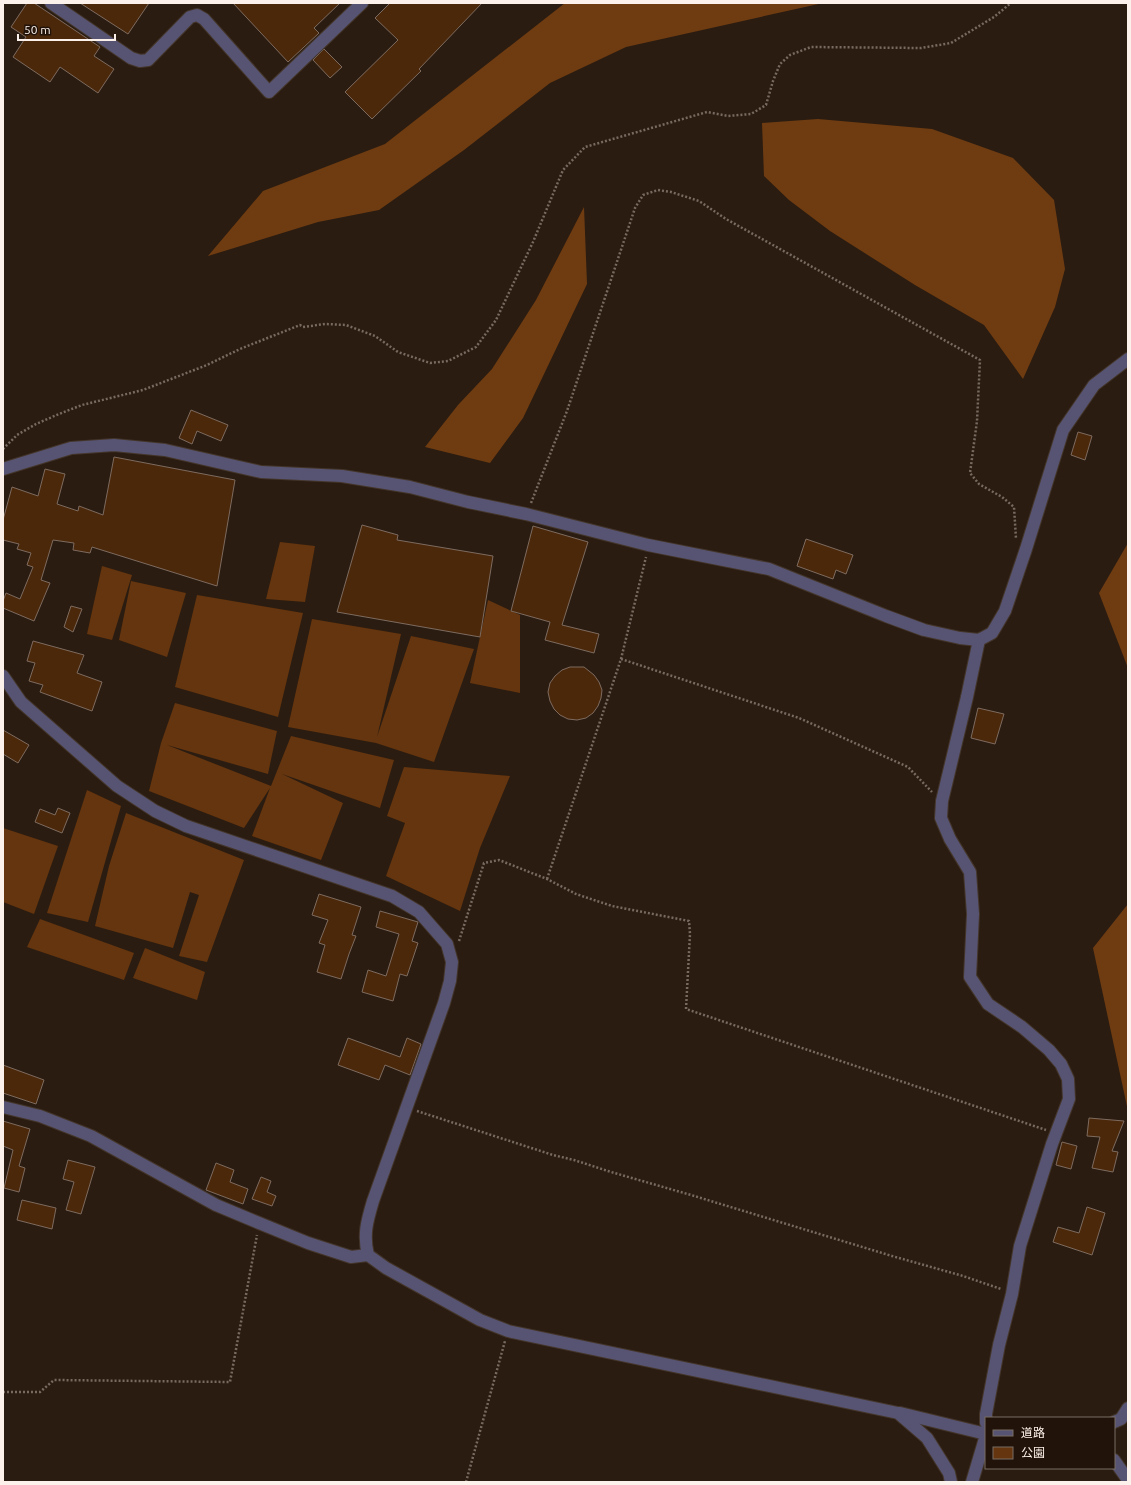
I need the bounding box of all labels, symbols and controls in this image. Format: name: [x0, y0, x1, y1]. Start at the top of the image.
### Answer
scale bar: [18, 16, 115, 42]
text: 50 m: [24, 23, 51, 36]
legend: [985, 1417, 1115, 1469]
text: 道路: [1021, 1426, 1045, 1439]
text: 公園: [1021, 1446, 1045, 1459]

